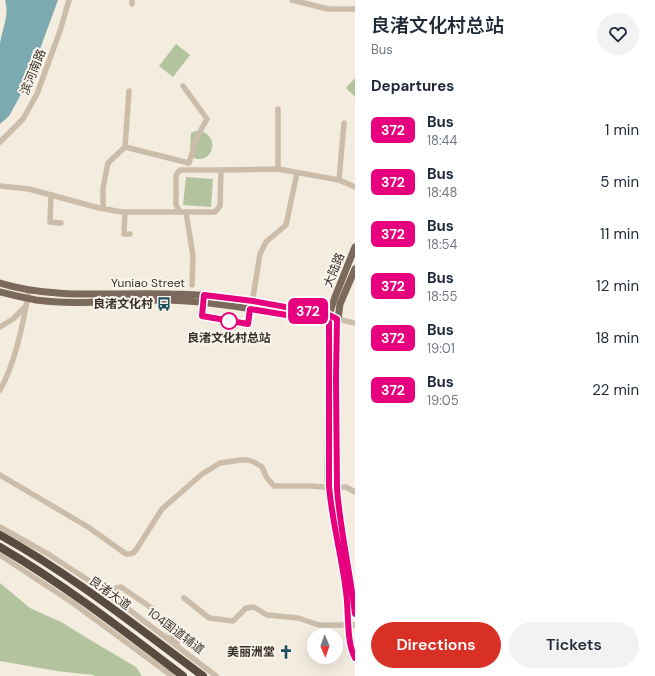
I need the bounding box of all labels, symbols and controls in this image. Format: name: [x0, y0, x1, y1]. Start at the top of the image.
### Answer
text: 良渚文化村总站: [371, 13, 504, 38]
button: heart: [597, 13, 639, 55]
text: Bus: [371, 41, 393, 58]
street label: 滨河南路: [17, 47, 49, 97]
text: Departures: [371, 76, 454, 96]
text: Bus: [427, 112, 454, 132]
text: 1 min: [605, 120, 639, 140]
text: 372: [381, 121, 405, 139]
text: 18:44: [427, 132, 457, 149]
text: Bus: [427, 164, 454, 184]
text: 5 min: [600, 172, 639, 192]
text: 372: [381, 173, 405, 191]
text: 18:48: [427, 184, 457, 201]
text: Bus: [427, 216, 454, 236]
text: 11 min: [600, 224, 639, 244]
text: 372: [381, 225, 405, 243]
text: 18:54: [427, 236, 457, 253]
street label: 大陆路: [320, 250, 348, 290]
text: Bus: [427, 268, 454, 288]
street label: Yuniao Street: [111, 275, 185, 291]
text: 12 min: [596, 276, 639, 296]
text: 372: [381, 277, 405, 295]
text: 18:55: [427, 288, 457, 305]
place label: 良渚文化村: [93, 296, 153, 312]
bus stop icon: 良渚文化村: [156, 296, 172, 312]
line badge: 372: [285, 298, 331, 324]
text: 372: [296, 302, 320, 320]
marker: 良渚文化村总站: [220, 312, 238, 330]
text: Bus: [427, 320, 454, 340]
text: 18 min: [596, 328, 639, 348]
text: 372: [381, 329, 405, 347]
place label: 良渚文化村总站: [187, 330, 271, 346]
text: 19:01: [427, 340, 455, 357]
text: Bus: [427, 372, 454, 392]
text: 22 min: [592, 380, 639, 400]
text: 372: [381, 381, 405, 399]
text: 19:05: [427, 392, 459, 409]
street label: 良渚大道: [86, 572, 134, 614]
street label: 104国道辅道: [144, 604, 208, 658]
button: Directions: [371, 622, 501, 668]
button: Tickets: [509, 622, 639, 668]
north arrow: [307, 628, 343, 664]
map controls: [307, 628, 343, 664]
place label: 美丽洲堂: [227, 644, 275, 660]
church icon: 美丽洲堂: [278, 644, 294, 660]

